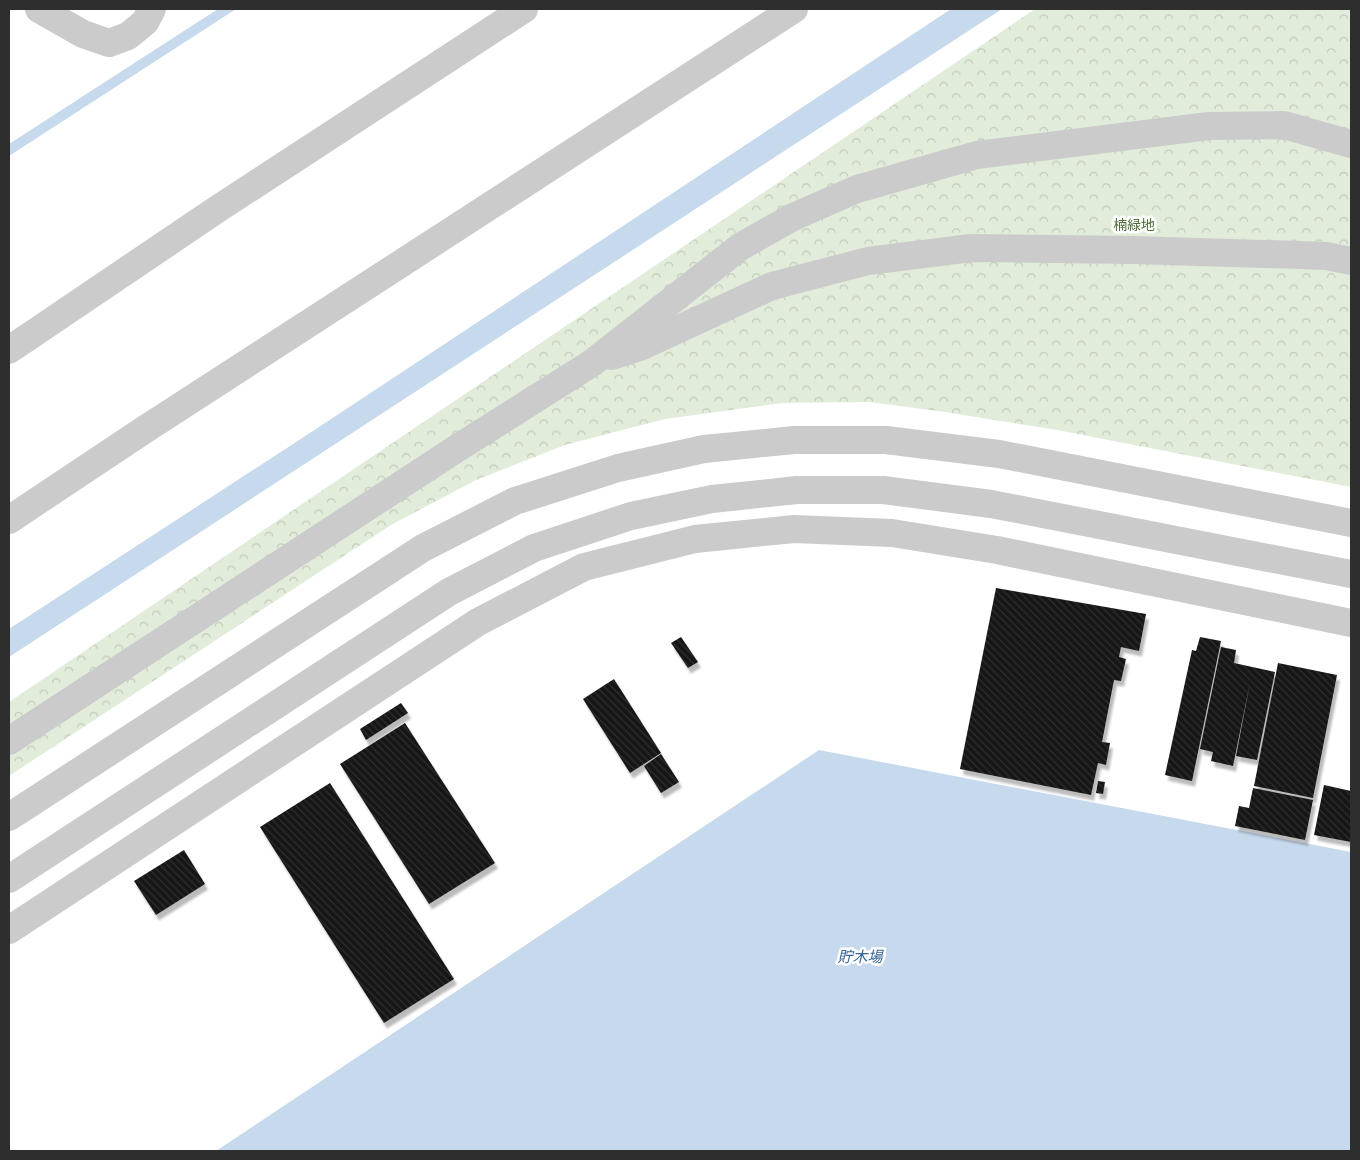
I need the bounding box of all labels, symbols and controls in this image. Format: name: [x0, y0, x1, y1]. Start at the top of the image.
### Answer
park label: 楠緑地: [1113, 217, 1155, 233]
water label: 貯木場: [837, 948, 884, 965]

